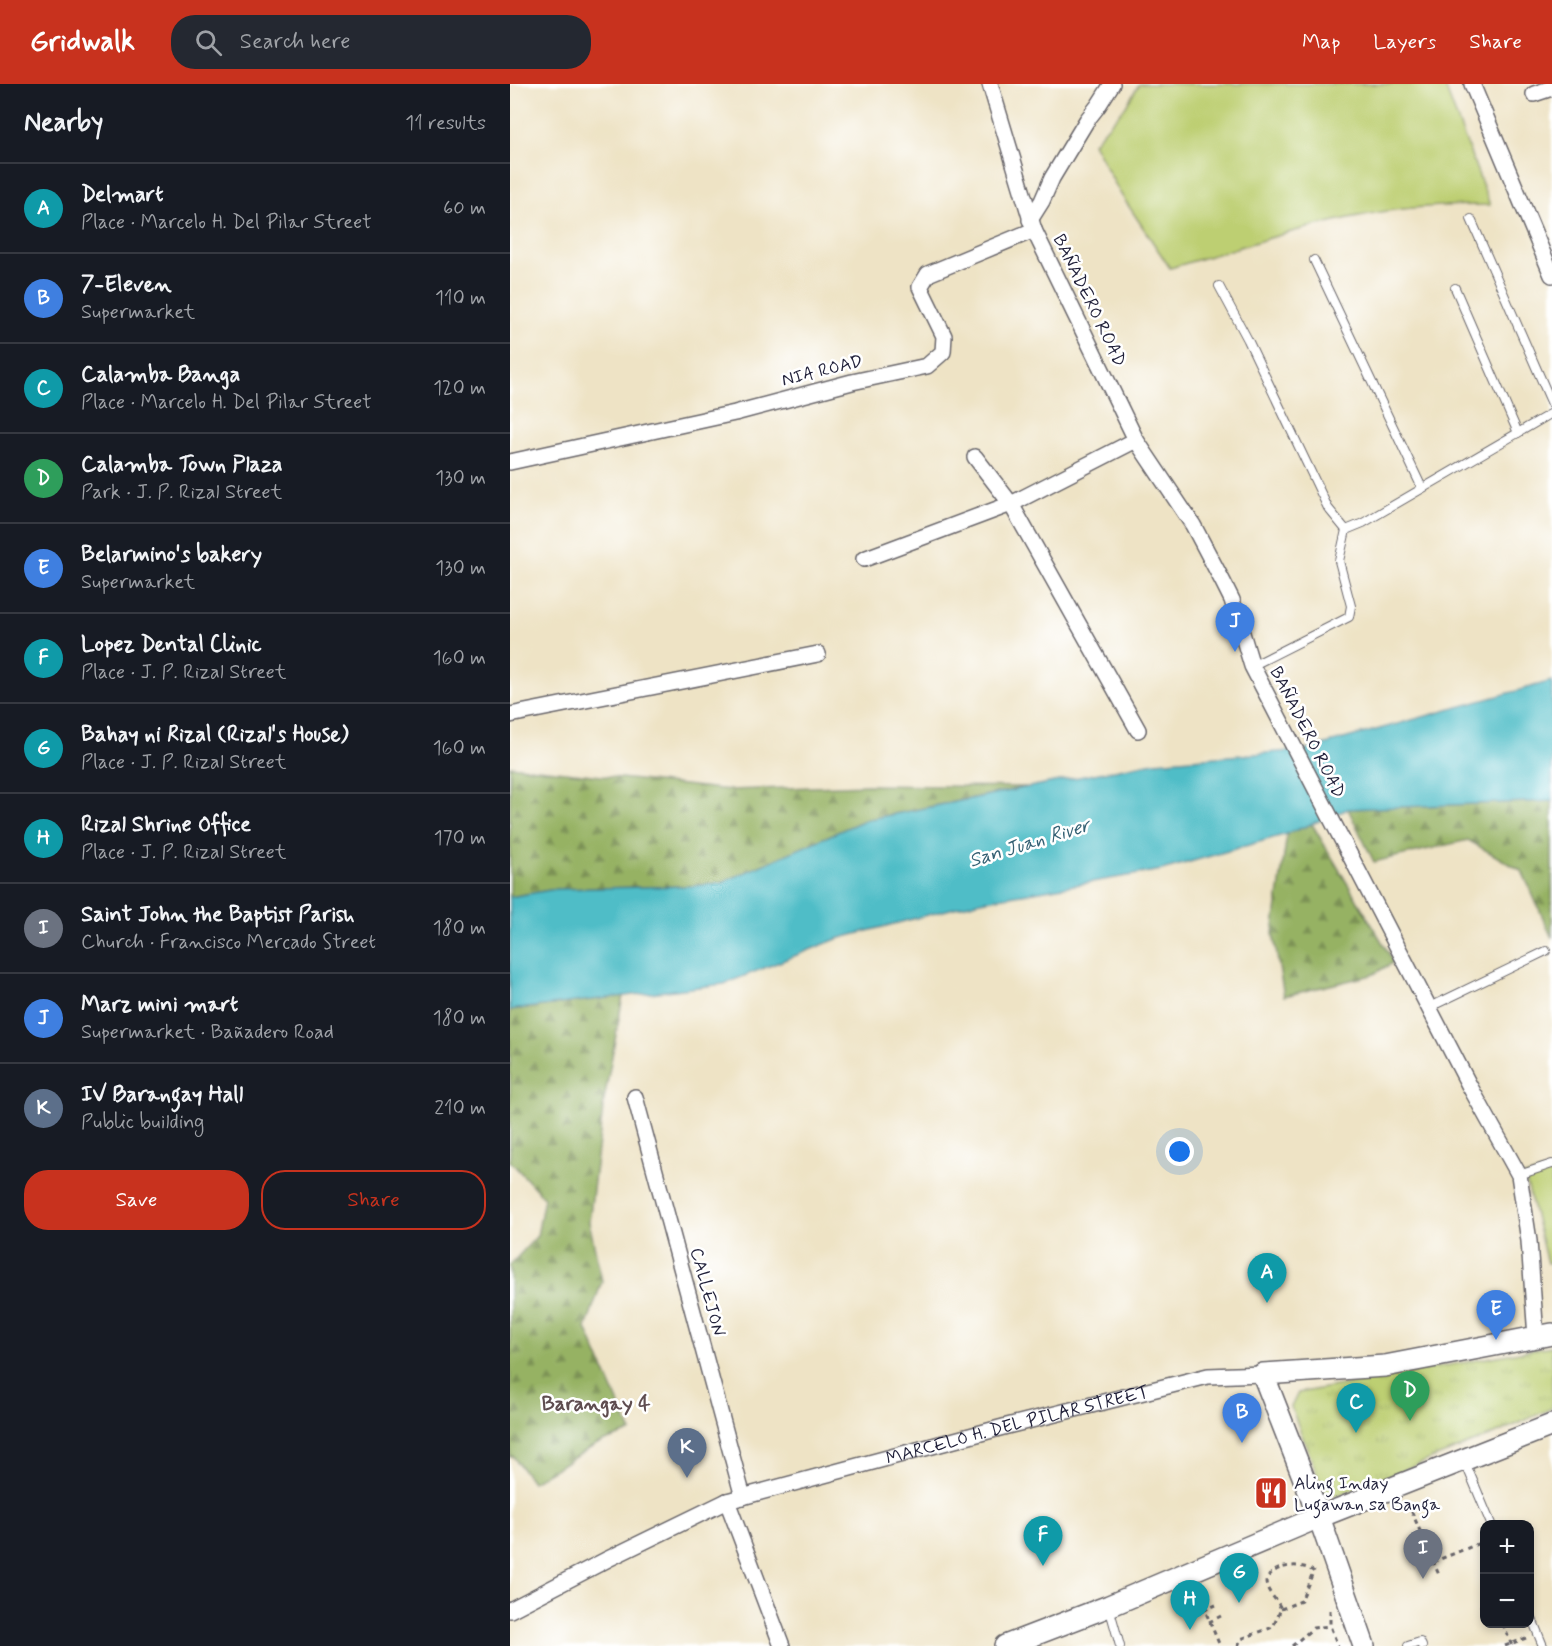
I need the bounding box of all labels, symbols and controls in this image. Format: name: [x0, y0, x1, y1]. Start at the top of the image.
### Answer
search box: [171, 15, 591, 69]
text: Gridwalk: [30, 24, 135, 61]
icon: search: [192, 26, 225, 59]
text: Search here: [240, 28, 351, 56]
text: Map: [1302, 28, 1340, 56]
text: Layers: [1373, 28, 1436, 56]
text: Share: [1469, 28, 1522, 56]
text: Nearby: [24, 106, 103, 140]
text: 11 results: [405, 110, 486, 137]
text: Delmart: [81, 181, 163, 209]
text: A: [37, 195, 50, 222]
text: 60 m: [443, 195, 486, 222]
text: Place · Marcelo H. Del Pilar Street: [81, 209, 372, 236]
street label: BAÑADERO ROAD: [1047, 230, 1132, 371]
text: 7-Eleven: [81, 271, 171, 299]
text: B: [37, 285, 50, 312]
text: 110 m: [435, 285, 486, 312]
text: Supermarket: [81, 299, 195, 326]
street label: NIA ROAD: [779, 349, 865, 393]
text: Calamba Banga: [81, 361, 240, 389]
text: C: [36, 375, 51, 402]
text: 120 m: [433, 375, 486, 402]
text: Place · Marcelo H. Del Pilar Street: [81, 389, 372, 416]
text: Calamba Town Plaza: [81, 451, 283, 479]
text: D: [37, 465, 50, 492]
text: 130 m: [435, 465, 486, 492]
text: Park · J. P. Rizal Street: [81, 479, 282, 506]
text: Belarmino's bakery: [81, 541, 262, 569]
text: E: [38, 555, 49, 582]
text: 130 m: [435, 555, 486, 582]
text: Supermarket: [81, 569, 195, 596]
pin: J: [1216, 602, 1254, 652]
text: Lopez Dental Clinic: [81, 631, 262, 659]
text: F: [38, 645, 49, 672]
text: 160 m: [433, 645, 486, 672]
text: Place · J. P. Rizal Street: [81, 659, 287, 686]
street label: BAÑADERO ROAD: [1264, 663, 1351, 802]
text: Bahay ni Rizal (Rizal's House): [81, 721, 349, 749]
text: G: [37, 735, 50, 762]
text: 160 m: [433, 735, 486, 762]
text: Place · J. P. Rizal Street: [81, 749, 287, 776]
text: Rizal Shrine Office: [81, 811, 251, 839]
water label: San Juan River: [966, 811, 1096, 875]
text: H: [37, 825, 50, 852]
text: 170 m: [434, 825, 486, 852]
text: Place · J. P. Rizal Street: [81, 839, 287, 866]
text: Saint John the Baptist Parish: [81, 901, 355, 929]
text: I: [38, 915, 49, 942]
text: 180 m: [433, 915, 486, 942]
text: Church · Francisco Mercado Street: [81, 929, 376, 956]
text: Marz mini mart: [81, 991, 238, 1019]
text: J: [38, 1005, 49, 1032]
text: 180 m: [433, 1005, 486, 1032]
text: Supermarket · Bañadero Road: [81, 1019, 334, 1046]
text: IV Barangay Hall: [81, 1081, 243, 1109]
text: K: [36, 1095, 51, 1122]
text: 210 m: [434, 1095, 486, 1122]
text: Public building: [81, 1109, 204, 1136]
your location: [1165, 1137, 1194, 1166]
button: Save: [24, 1170, 249, 1230]
button: Share: [261, 1170, 486, 1230]
street label: CALLEJON: [684, 1245, 730, 1339]
pin: A: [1248, 1254, 1287, 1303]
pin: E: [1476, 1290, 1516, 1340]
pin: D: [1390, 1372, 1430, 1421]
street label: MARCELO H. DEL PILAR STREET: [883, 1380, 1152, 1471]
pin: C: [1336, 1384, 1376, 1433]
district label: Barangay 4: [541, 1390, 651, 1418]
pin: B: [1222, 1394, 1262, 1443]
pin: K: [668, 1428, 706, 1478]
place label: Aling Inday Lugawan sa Banga: [1294, 1472, 1440, 1519]
restaurant icon: Aling Inday Lugawan sa Banga: [1253, 1475, 1289, 1511]
pin: F: [1024, 1516, 1062, 1566]
map controls: [1480, 1520, 1534, 1628]
button: +: [1480, 1520, 1534, 1574]
pin: I: [1404, 1530, 1442, 1579]
pin: G: [1220, 1554, 1258, 1603]
button: −: [1480, 1574, 1534, 1628]
pin: H: [1170, 1580, 1210, 1630]

